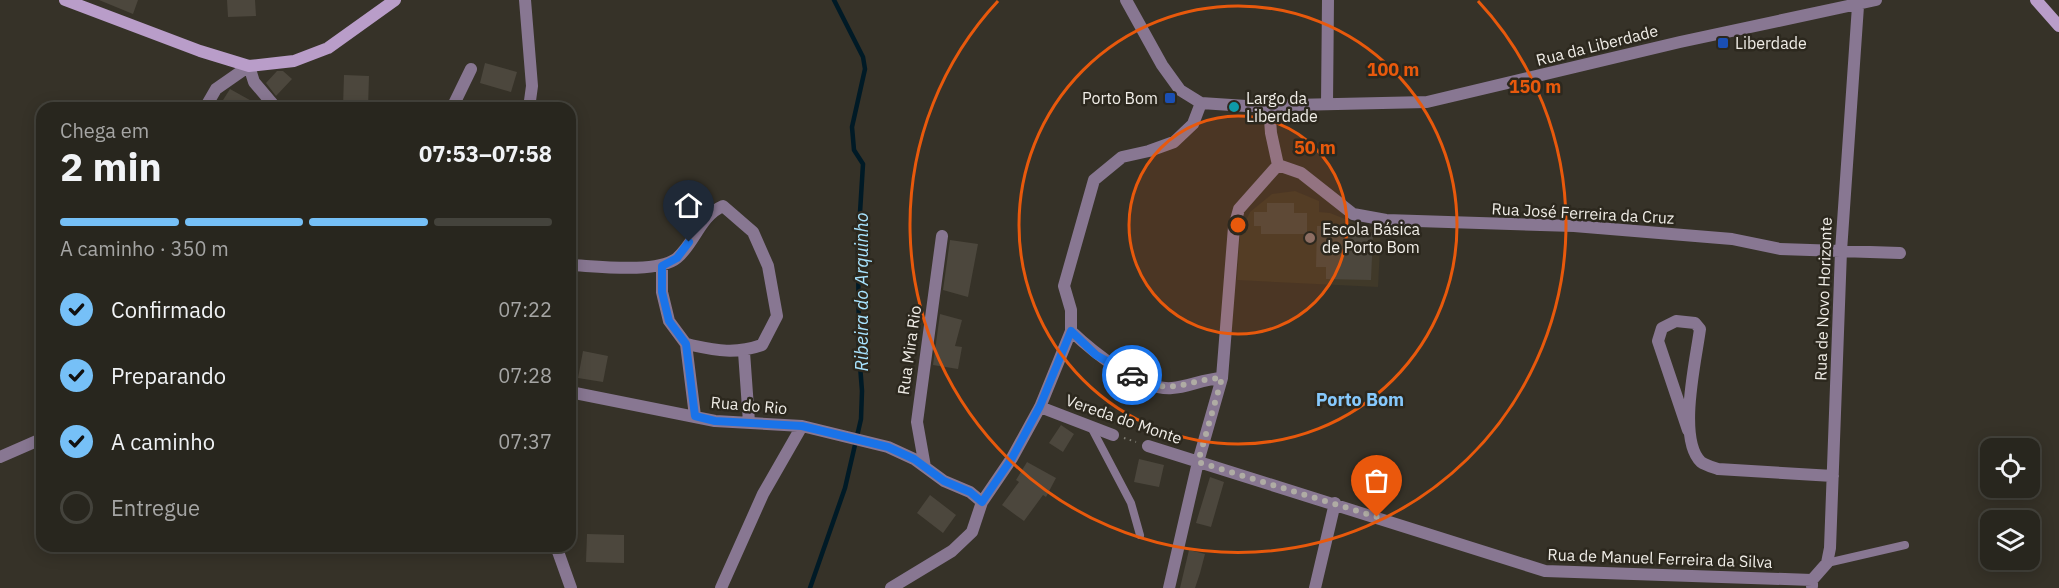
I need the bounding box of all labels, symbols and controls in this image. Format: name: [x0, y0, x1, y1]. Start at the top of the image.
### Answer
street label: Rua da Liberdade: [1534, 20, 1660, 70]
place label: Liberdade: [1735, 33, 1807, 53]
marker: Liberdade: [1716, 36, 1730, 50]
text: 100 m: [1367, 58, 1419, 81]
text: 150 m: [1509, 75, 1561, 98]
place label: Porto Bom: [1082, 88, 1158, 108]
place label: Largo da Liberdade: [1246, 88, 1318, 126]
marker: Porto Bom: [1163, 91, 1177, 105]
marker: Largo da Liberdade: [1227, 100, 1241, 114]
text: Chega em: [60, 117, 149, 144]
text: 50 m: [1294, 136, 1336, 159]
text: 07:53–07:58: [419, 139, 552, 168]
text: 2 min: [60, 141, 162, 192]
pin: [663, 180, 714, 242]
icon: home: [672, 189, 705, 222]
street label: Rua José Ferreira da Cruz: [1491, 198, 1675, 228]
water label: Ribeira do Arquinho: [850, 212, 873, 372]
centre of rings: [1228, 215, 1248, 235]
street label: Rua de Novo Horizonte: [1810, 217, 1836, 381]
place label: Escola Básica de Porto Bom: [1322, 219, 1421, 257]
marker: Escola Básica de Porto Bom: [1303, 231, 1317, 245]
text: A caminho · 350 m: [60, 235, 229, 262]
icon: check: [60, 293, 93, 326]
text: Confirmado: [111, 295, 226, 324]
text: 07:22: [498, 296, 552, 323]
street label: Rua Mira Rio: [893, 304, 925, 396]
courier: [1102, 345, 1162, 405]
icon: check: [60, 359, 93, 392]
icon: car: [1116, 359, 1149, 392]
text: Preparando: [111, 361, 226, 390]
text: 07:28: [498, 362, 552, 389]
district label: Porto Bom: [1316, 388, 1404, 411]
street label: Vereda do Monte: [1063, 390, 1185, 448]
street label: Rua do Rio: [710, 392, 788, 418]
icon: check: [60, 425, 93, 458]
text: A caminho: [111, 427, 215, 456]
text: 07:37: [498, 428, 552, 455]
map controls: [1980, 438, 2040, 570]
button: locate: [1980, 438, 2040, 498]
pin: [1351, 455, 1402, 517]
icon: bag: [1360, 464, 1393, 497]
text: Entregue: [111, 493, 200, 522]
button: layers: [1980, 510, 2040, 570]
street label: Rua de Manuel Ferreira da Silva: [1547, 544, 1773, 572]

